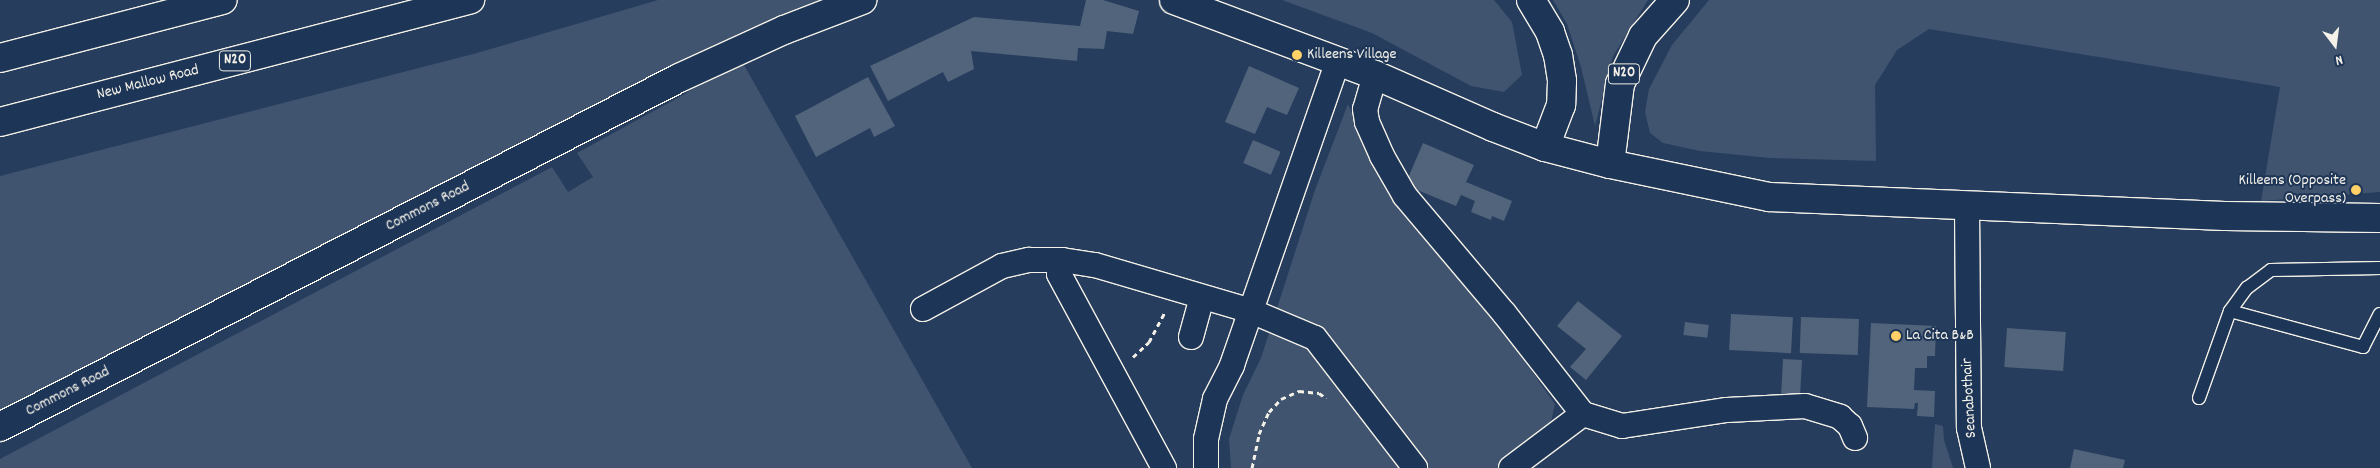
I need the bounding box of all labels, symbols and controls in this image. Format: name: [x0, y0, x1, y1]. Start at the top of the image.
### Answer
north arrow: [2310, 20, 2360, 70]
place label: Killeens Village: [1307, 45, 1397, 65]
road number: N20: [219, 48, 251, 74]
marker: Killeens Village: [1291, 49, 1303, 61]
text: N: [2333, 49, 2345, 70]
street label: New Mallow Road: [95, 61, 201, 105]
road number: N20: [1608, 62, 1640, 86]
place label: Killeens (Opposite Overpass): [2239, 171, 2346, 209]
street label: Commons Road: [383, 178, 473, 236]
marker: Killeens (Opposite Overpass): [2350, 184, 2362, 196]
place label: La Cita B&B: [1906, 326, 1974, 346]
marker: La Cita B&B: [1890, 330, 1902, 342]
street label: Seanabothair: [1958, 357, 1982, 439]
street label: Commons Road: [23, 363, 113, 421]

